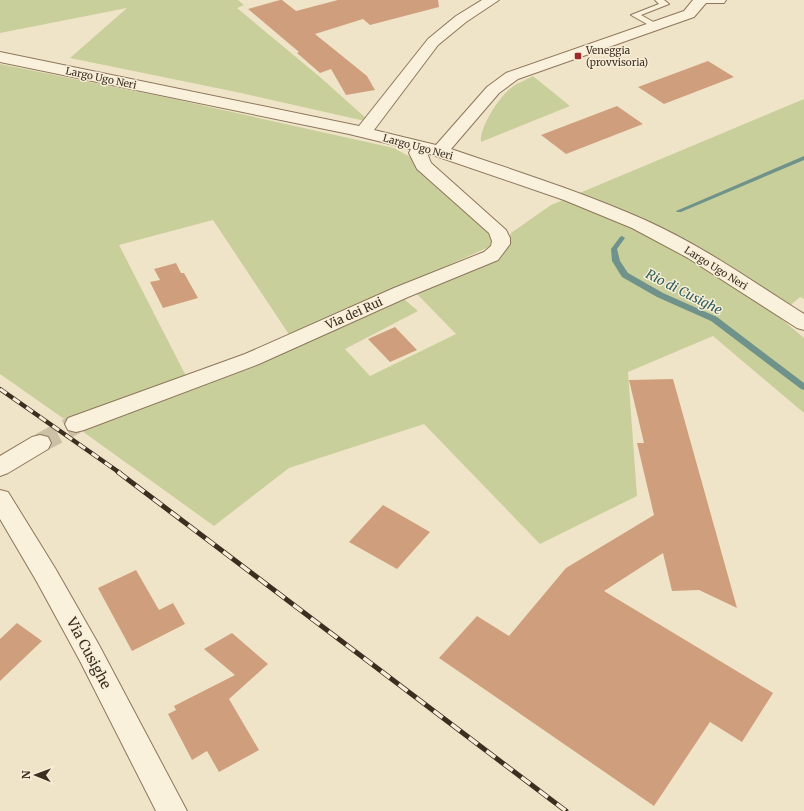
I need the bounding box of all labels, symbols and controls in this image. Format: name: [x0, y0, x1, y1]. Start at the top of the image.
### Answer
place label: Veneggia (provvisoria): [585, 44, 648, 69]
marker: Veneggia (provvisoria): [573, 51, 583, 61]
street label: Largo Ugo Neri: [64, 64, 138, 92]
street label: Largo Ugo Neri: [381, 131, 455, 163]
street label: Largo Ugo Neri: [682, 243, 750, 293]
water label: Rio di Cusighe: [643, 266, 725, 319]
street label: Via dei Rui: [322, 294, 385, 333]
street label: Via Cusighe: [62, 613, 115, 692]
north arrow: [16, 755, 56, 795]
text: N: [19, 770, 33, 779]

